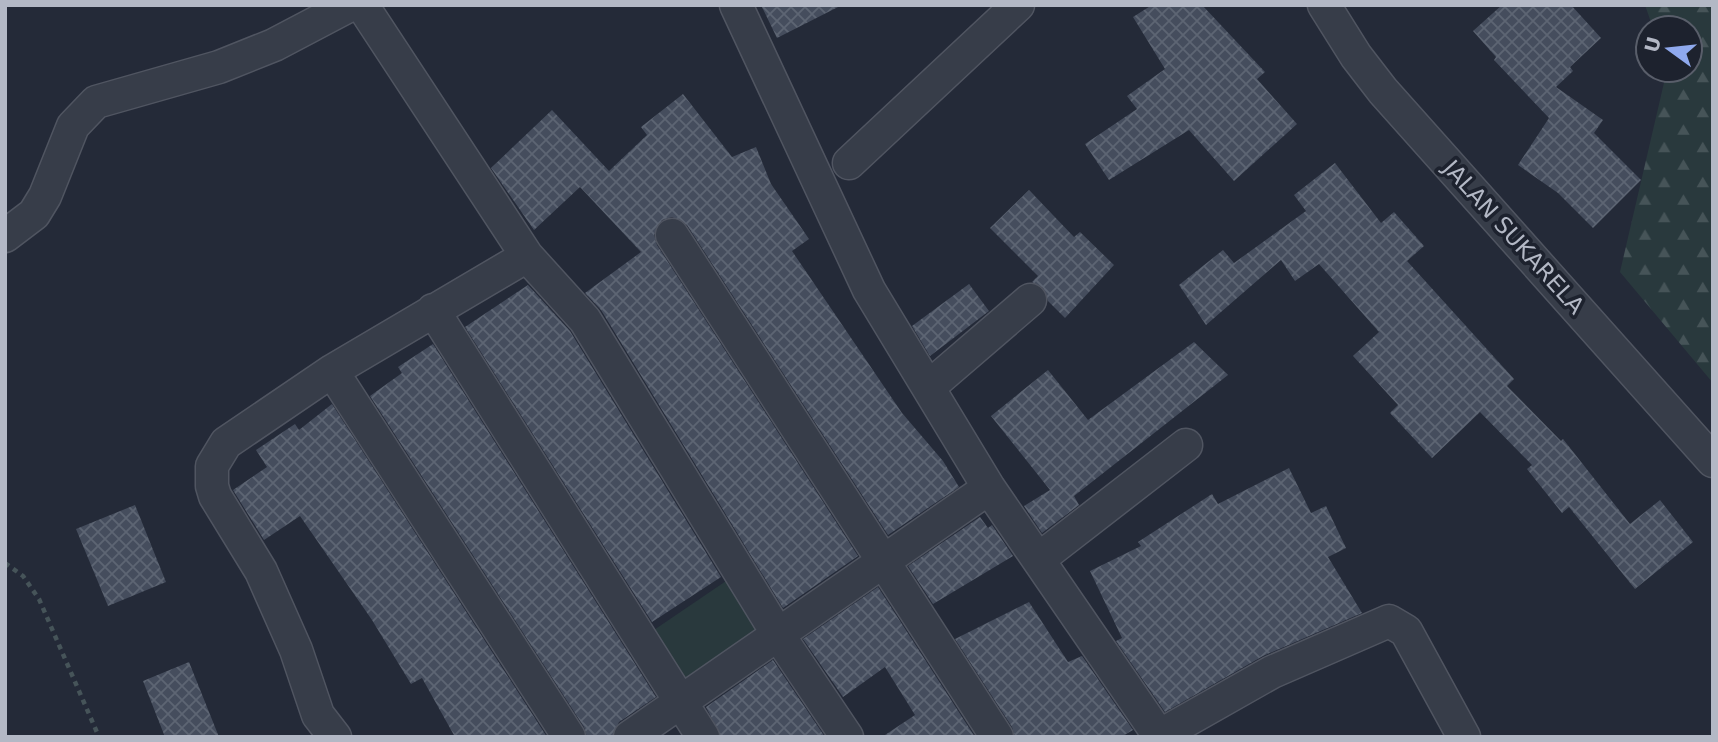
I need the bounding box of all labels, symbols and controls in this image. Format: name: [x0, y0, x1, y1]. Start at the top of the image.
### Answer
north arrow: [1634, 14, 1704, 84]
text: U: [1640, 34, 1665, 55]
street label: JALAN SUKARELA: [1437, 154, 1590, 319]

